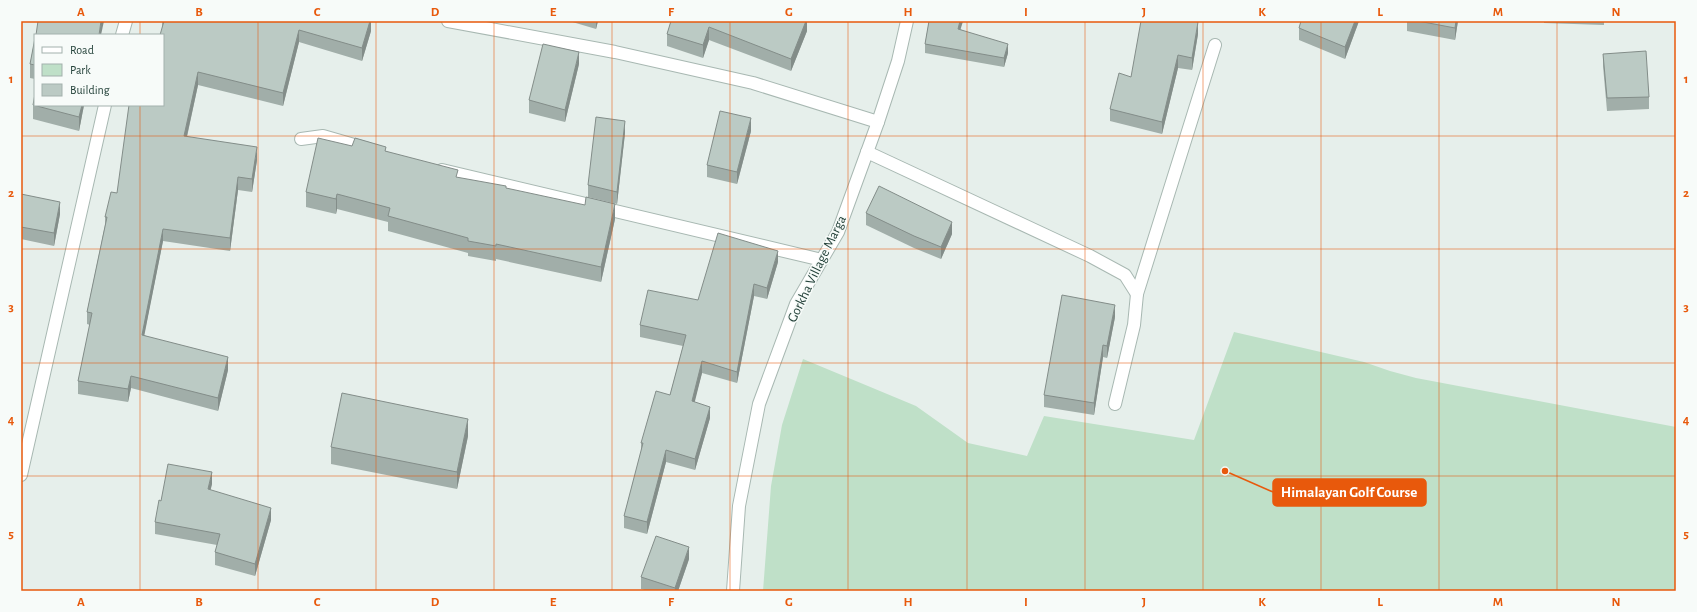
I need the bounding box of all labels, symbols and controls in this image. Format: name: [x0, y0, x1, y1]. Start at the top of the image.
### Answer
text: A: [77, 6, 85, 19]
text: B: [195, 6, 203, 19]
text: C: [314, 6, 321, 19]
text: D: [431, 6, 440, 19]
text: E: [550, 6, 557, 19]
text: F: [668, 6, 675, 19]
text: G: [785, 6, 793, 19]
text: H: [903, 6, 913, 19]
text: I: [1024, 6, 1028, 19]
text: J: [1142, 6, 1146, 19]
text: K: [1258, 6, 1266, 19]
text: L: [1377, 6, 1383, 19]
text: M: [1493, 6, 1503, 19]
text: N: [1611, 6, 1621, 19]
legend: [34, 34, 164, 106]
text: Road: [70, 44, 94, 56]
text: Park: [70, 64, 91, 76]
text: 1: [9, 73, 13, 86]
text: 1: [1684, 73, 1688, 86]
text: Building: [70, 84, 110, 96]
text: 2: [8, 187, 14, 200]
text: 2: [1683, 187, 1689, 200]
street label: Gorkha Village Marga: [785, 213, 849, 325]
text: 3: [8, 301, 14, 314]
text: 3: [1683, 301, 1689, 314]
text: 4: [8, 414, 15, 427]
text: 4: [1683, 414, 1690, 427]
callout: Himalayan Golf Course: [1273, 479, 1426, 506]
text: Himalayan Golf Course: [1281, 485, 1417, 500]
text: 5: [8, 528, 14, 541]
text: 5: [1683, 528, 1689, 541]
text: A: [77, 596, 85, 609]
text: B: [195, 596, 203, 609]
text: C: [314, 596, 321, 609]
text: D: [431, 596, 440, 609]
text: E: [550, 596, 557, 609]
text: F: [668, 596, 675, 609]
text: G: [785, 596, 793, 609]
text: H: [903, 596, 913, 609]
text: I: [1024, 596, 1028, 609]
text: J: [1142, 596, 1146, 609]
text: K: [1258, 596, 1266, 609]
text: L: [1377, 596, 1383, 609]
text: M: [1493, 596, 1503, 609]
text: N: [1611, 596, 1621, 609]

